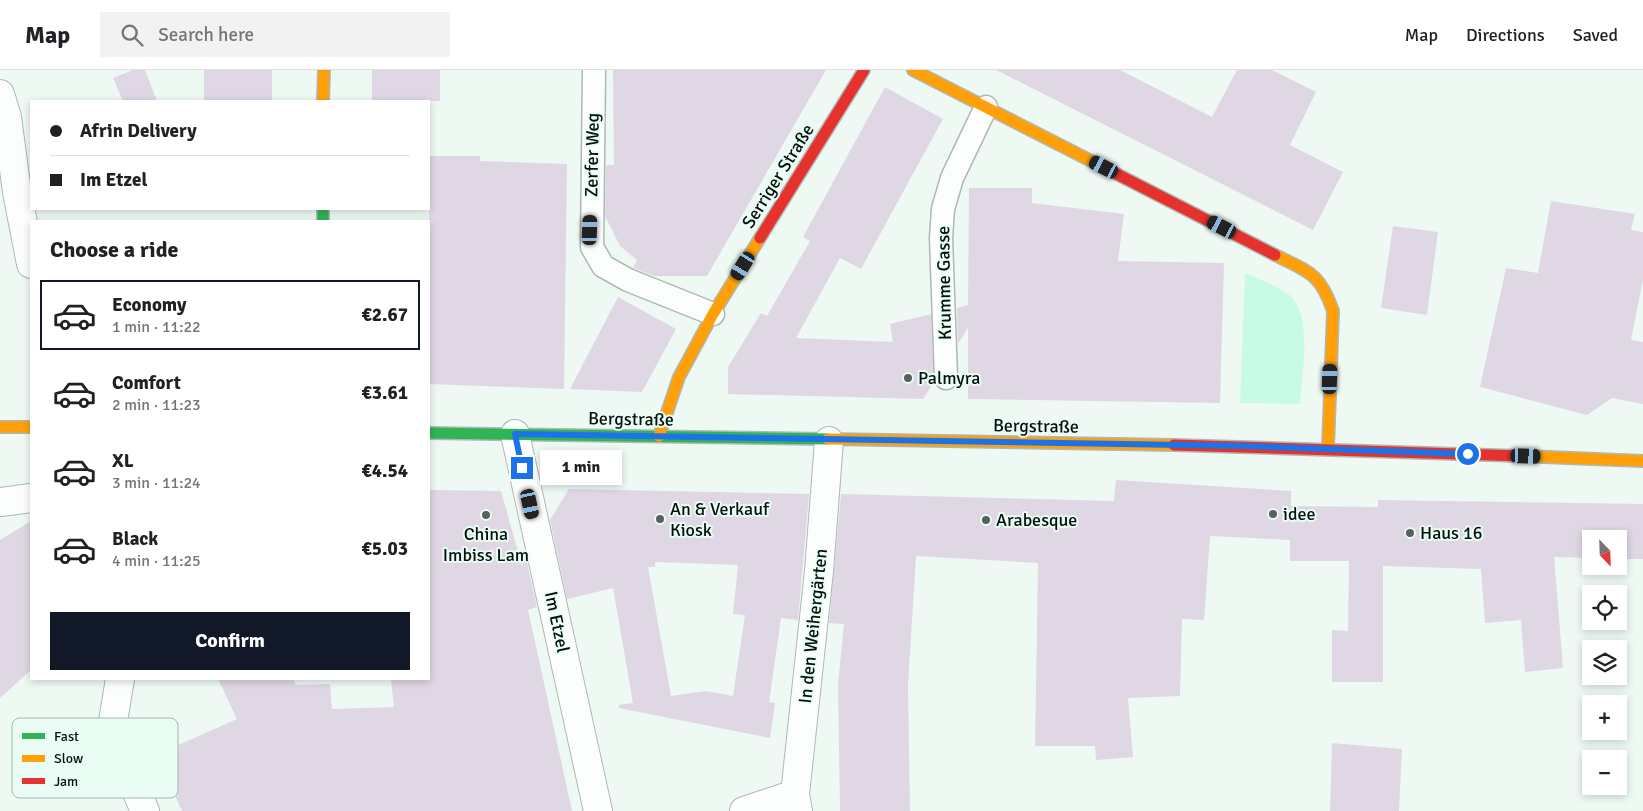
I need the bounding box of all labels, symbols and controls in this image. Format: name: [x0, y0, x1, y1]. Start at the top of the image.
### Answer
search box: [100, 12, 450, 57]
text: Map: [25, 20, 70, 50]
icon: search: [118, 21, 146, 49]
text: Search here: [158, 23, 254, 47]
text: Map: [1405, 24, 1438, 46]
text: Directions: [1466, 24, 1545, 46]
text: Saved: [1573, 24, 1618, 46]
street label: Zerfer Weg: [580, 113, 604, 197]
text: Afrin Delivery: [80, 119, 197, 143]
street label: Serriger Straße: [737, 120, 819, 232]
car: [1087, 154, 1120, 180]
text: Im Etzel: [80, 168, 147, 192]
car: [1205, 214, 1238, 240]
car: [581, 215, 598, 245]
street label: Krumme Gasse: [932, 226, 956, 340]
text: Choose a ride: [50, 236, 178, 263]
car: [728, 249, 757, 283]
icon: car: [52, 293, 97, 338]
text: Economy: [112, 293, 186, 317]
text: €2.67: [362, 303, 408, 327]
text: 1 min · 11:22: [112, 317, 201, 337]
car: [1321, 364, 1338, 394]
place label: Palmyra: [918, 367, 980, 389]
icon: car: [52, 371, 97, 416]
text: Comfort: [112, 371, 181, 395]
marker: Palmyra: [902, 372, 914, 384]
text: €3.61: [362, 381, 408, 405]
text: 2 min · 11:23: [112, 395, 201, 415]
street label: Bergstraße: [588, 407, 674, 431]
street label: Bergstraße: [993, 414, 1079, 438]
route start: [1457, 443, 1479, 465]
car: [1510, 448, 1541, 464]
icon: car: [52, 449, 97, 494]
text: XL: [112, 449, 134, 473]
callout: 1 min: [540, 450, 622, 486]
route end: [511, 457, 533, 479]
text: 1 min: [562, 457, 600, 477]
text: €4.54: [362, 459, 408, 483]
text: 3 min · 11:24: [112, 473, 201, 493]
car: [519, 488, 540, 520]
place label: An & Verkauf Kiosk: [670, 498, 770, 541]
place label: idee: [1283, 503, 1315, 525]
marker: idee: [1267, 508, 1279, 520]
marker: China Imbiss Lam: [480, 509, 492, 521]
place label: Arabesque: [996, 509, 1077, 531]
marker: An & Verkauf Kiosk: [654, 513, 666, 525]
marker: Arabesque: [980, 514, 992, 526]
place label: Haus 16: [1420, 522, 1482, 544]
place label: China Imbiss Lam: [443, 523, 529, 566]
icon: car: [52, 527, 97, 572]
text: Black: [112, 527, 158, 551]
marker: Haus 16: [1404, 527, 1416, 539]
north arrow: [1582, 530, 1628, 575]
map controls: [1582, 530, 1627, 795]
text: €5.03: [362, 537, 408, 561]
street label: In den Weihergärten: [794, 547, 832, 705]
text: 4 min · 11:25: [112, 551, 201, 571]
button: locate: [1582, 585, 1627, 630]
street label: Im Etzel: [540, 589, 574, 655]
button: Confirm: [50, 612, 410, 670]
button: layers: [1582, 640, 1627, 685]
button: +: [1582, 695, 1627, 740]
legend: [12, 718, 178, 798]
text: Fast: [54, 728, 79, 745]
text: Slow: [54, 750, 83, 767]
button: −: [1582, 750, 1627, 795]
text: Jam: [54, 773, 78, 790]

